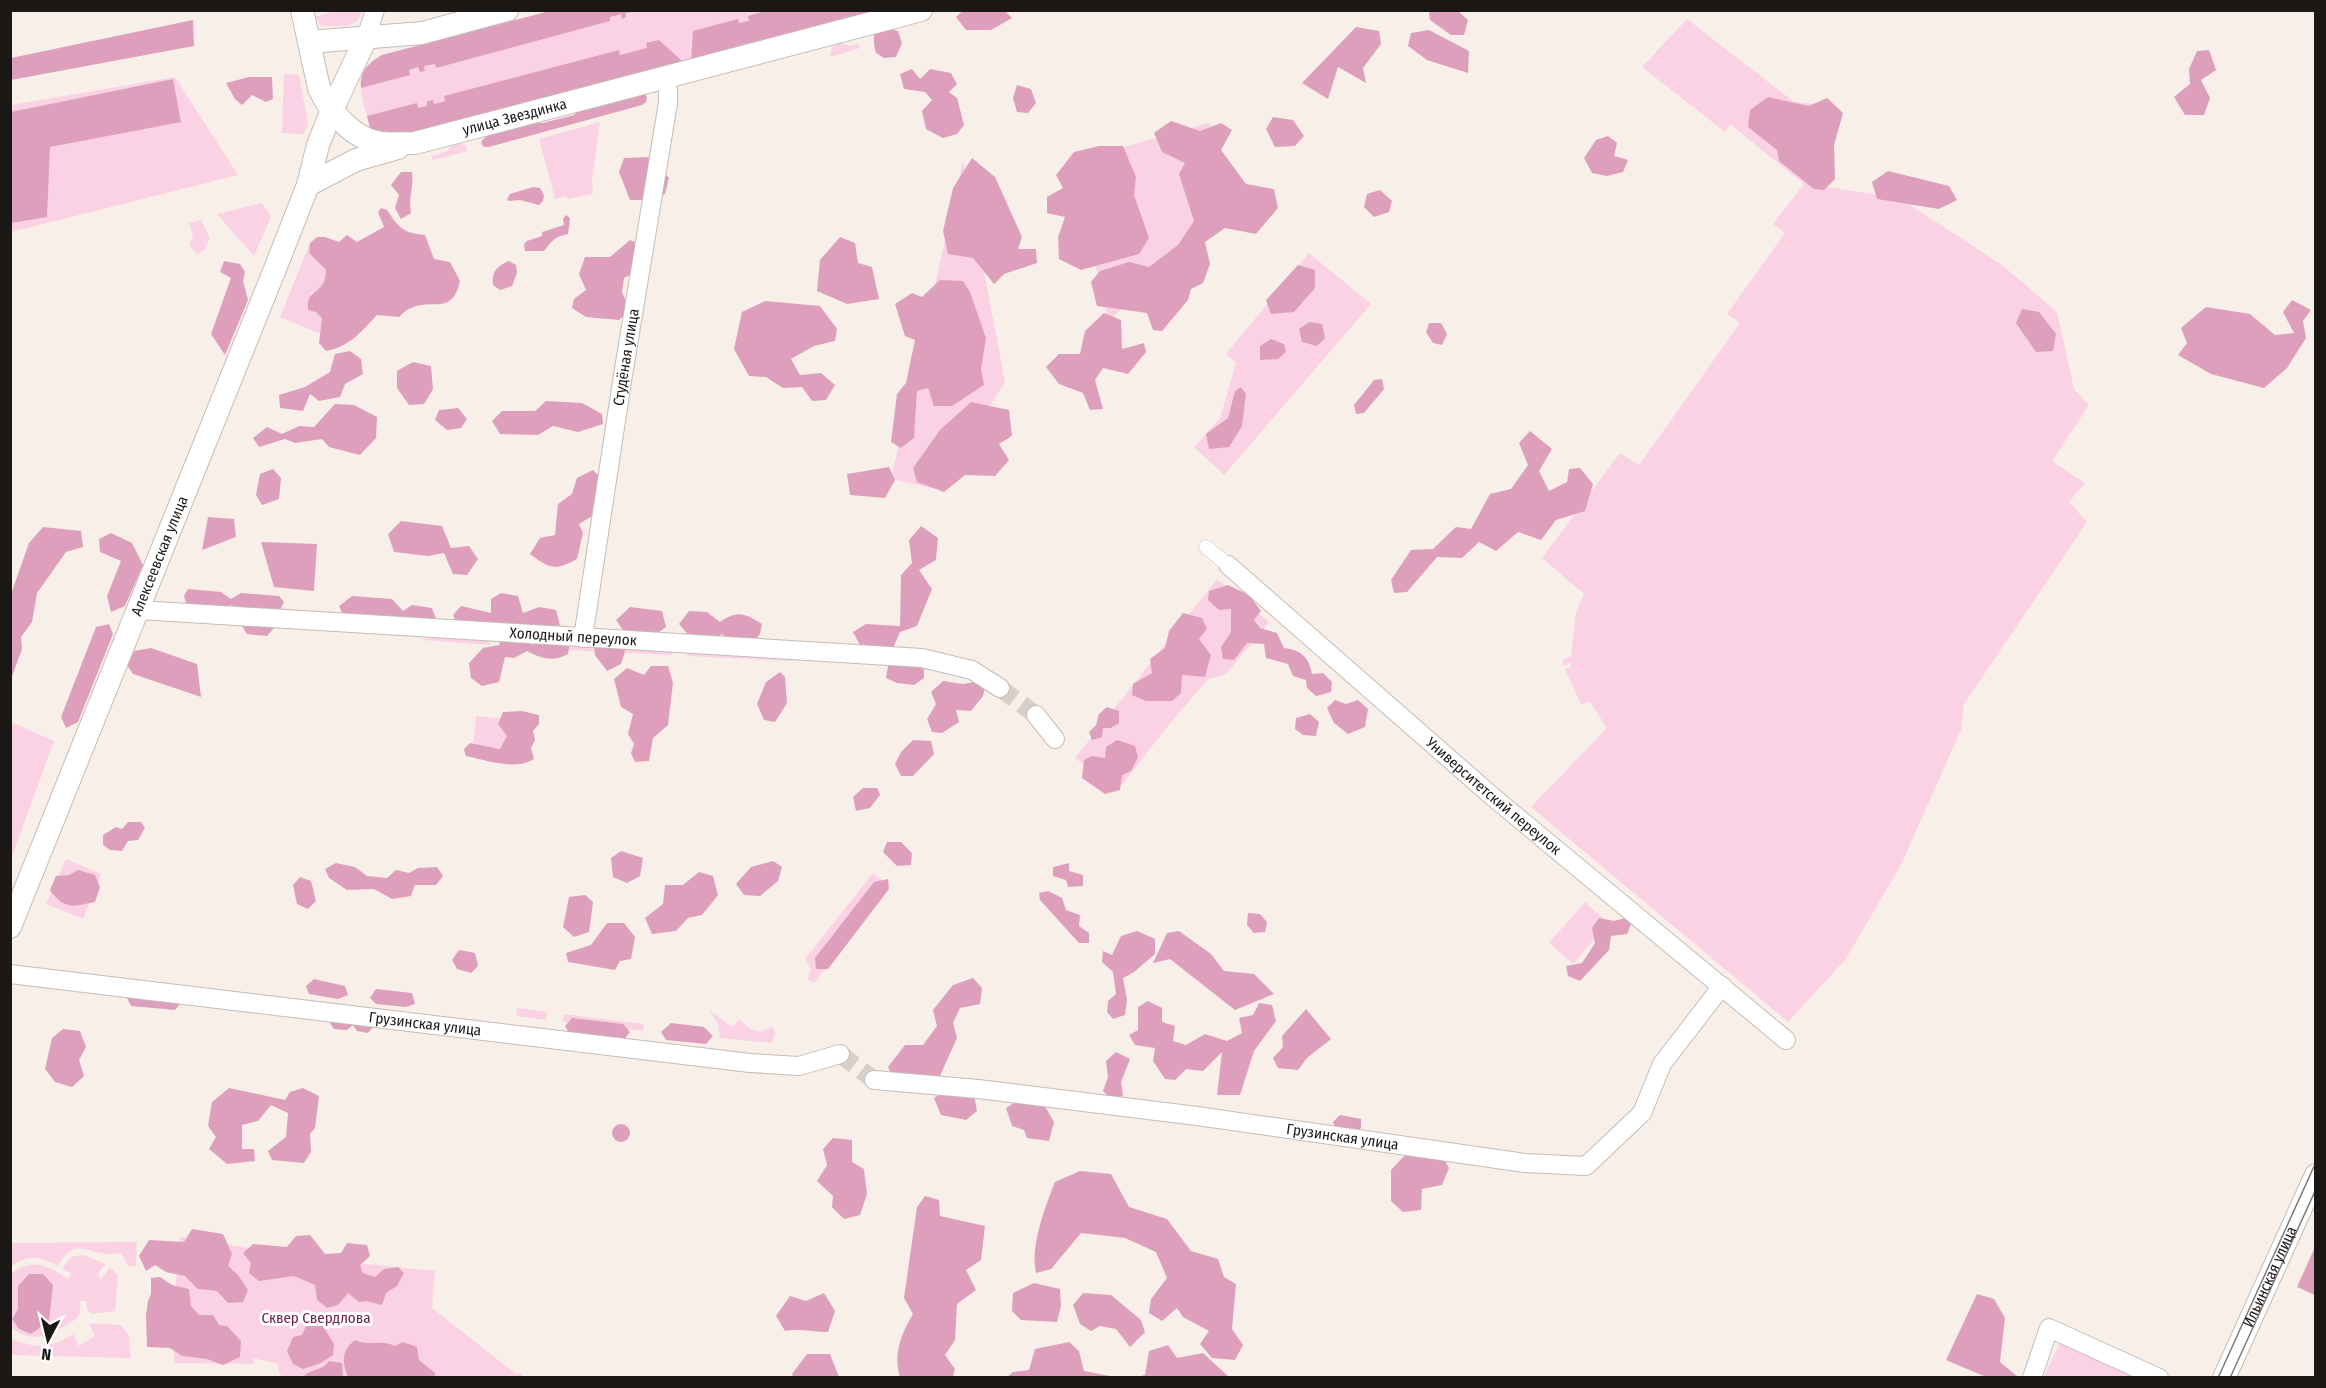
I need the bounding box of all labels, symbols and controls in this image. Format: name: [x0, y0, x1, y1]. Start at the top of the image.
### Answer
street label: улица Звездинка: [461, 94, 569, 139]
street label: Студёная улица: [609, 307, 643, 407]
street label: Алексеевская улица: [127, 493, 192, 619]
street label: Холодный переулок: [509, 624, 637, 649]
street label: Университетский переулок: [1422, 733, 1565, 859]
street label: Грузинская улица: [368, 1008, 482, 1040]
street label: Грузинская улица: [1285, 1120, 1400, 1154]
street label: Ильинская улица: [2239, 1224, 2301, 1330]
park label: Сквер Свердлова: [262, 1309, 370, 1327]
north arrow: [18, 1310, 78, 1370]
text: N: [40, 1344, 52, 1364]

